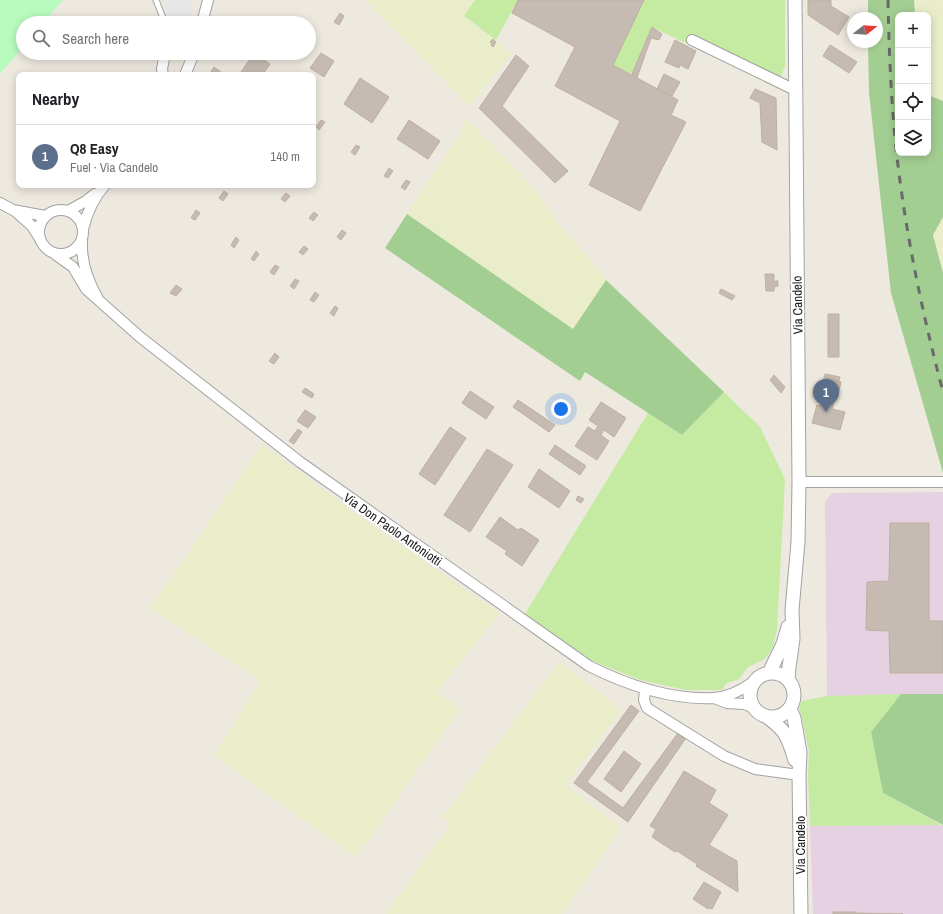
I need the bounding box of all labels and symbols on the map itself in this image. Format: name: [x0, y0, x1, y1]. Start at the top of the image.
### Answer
north arrow: [847, 12, 883, 48]
street label: Via Candelo: [788, 276, 807, 334]
pin: 1: [813, 379, 839, 412]
your location: [551, 399, 571, 419]
street label: Via Don Paolo Antoniotti: [340, 489, 445, 570]
street label: Via Candelo: [792, 816, 809, 874]

